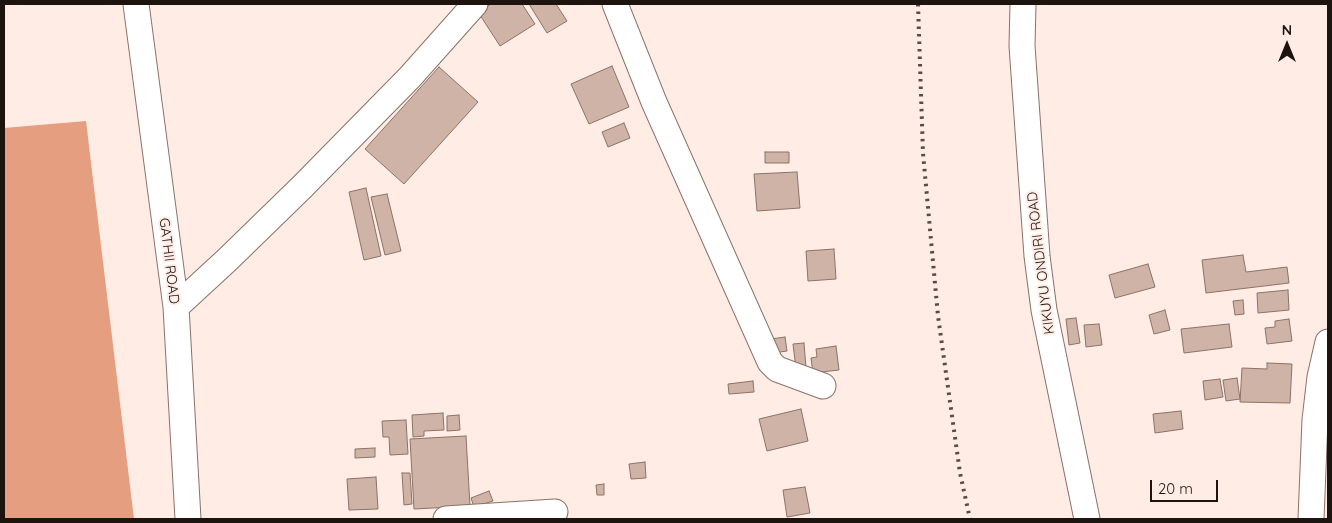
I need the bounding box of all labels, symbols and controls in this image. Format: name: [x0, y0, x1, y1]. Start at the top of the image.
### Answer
north arrow: [1262, 20, 1312, 70]
text: N: [1282, 21, 1292, 39]
street label: KIKUYU ONDIRI ROAD: [1024, 191, 1058, 335]
street label: GATHII ROAD: [155, 217, 183, 305]
scale bar: [1152, 470, 1220, 502]
text: 20 m: [1158, 479, 1193, 498]

